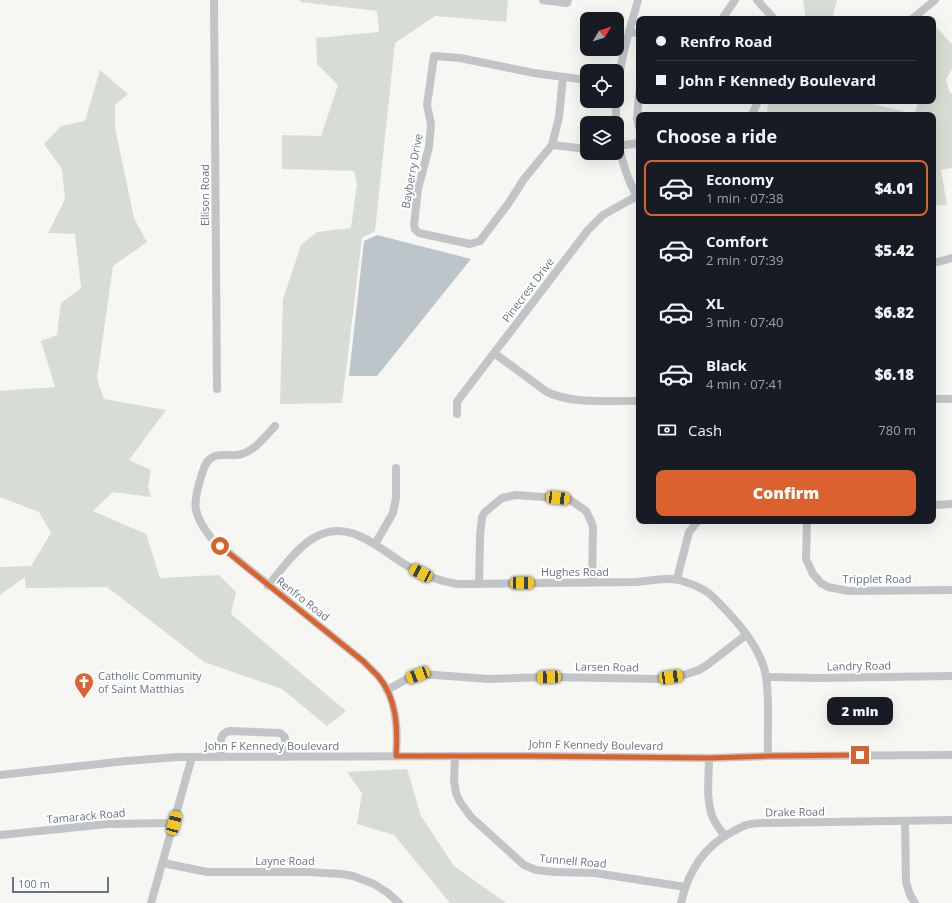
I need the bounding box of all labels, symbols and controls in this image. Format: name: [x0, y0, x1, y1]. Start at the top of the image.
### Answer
north arrow: [580, 12, 624, 56]
map controls: [580, 12, 624, 160]
text: Renfro Road: [680, 31, 772, 51]
button: locate: [580, 64, 624, 108]
text: John F Kennedy Boulevard: [680, 70, 876, 90]
button: layers: [580, 116, 624, 160]
text: Choose a ride: [656, 124, 777, 148]
street label: Bayberry Drive: [398, 132, 425, 210]
street label: Ellison Road: [197, 164, 212, 226]
text: Economy: [706, 169, 774, 189]
icon: car: [658, 170, 694, 206]
text: $4.01: [875, 178, 914, 198]
text: 1 min · 07:38: [706, 189, 783, 207]
text: Comfort: [706, 231, 768, 251]
icon: car: [658, 232, 694, 268]
text: $5.42: [875, 240, 914, 260]
text: 2 min · 07:39: [706, 251, 783, 269]
street label: Pinecrest Drive: [498, 254, 557, 325]
text: XL: [706, 293, 724, 313]
icon: car: [658, 294, 694, 330]
text: $6.82: [875, 302, 914, 322]
text: 3 min · 07:40: [706, 313, 783, 331]
text: Black: [706, 355, 747, 375]
icon: car: [658, 356, 694, 392]
text: $6.18: [875, 364, 914, 384]
text: 4 min · 07:41: [706, 375, 783, 393]
icon: cash: [656, 419, 678, 441]
text: Cash: [688, 420, 722, 440]
text: 780 m: [878, 421, 916, 439]
button: Confirm: [656, 470, 916, 516]
car: [545, 491, 571, 505]
route start: [211, 537, 229, 555]
car: [408, 562, 434, 584]
street label: Hughes Road: [541, 564, 609, 579]
street label: Tripplet Road: [843, 571, 911, 586]
street label: Renfro Road: [274, 573, 333, 624]
car: [510, 577, 534, 589]
street label: Landry Road: [827, 657, 891, 674]
street label: Larsen Road: [575, 658, 639, 675]
car: [405, 665, 431, 685]
place label: Catholic Community of Saint Matthias: [98, 668, 202, 696]
car: [658, 669, 684, 685]
church icon: Catholic Community of Saint Matthias: [73, 671, 95, 699]
car: [537, 671, 561, 683]
callout: 2 min: [827, 697, 893, 725]
text: 2 min: [842, 702, 878, 720]
street label: John F Kennedy Boulevard: [528, 736, 663, 753]
street label: John F Kennedy Boulevard: [204, 738, 339, 753]
route end: [851, 746, 869, 764]
street label: Drake Road: [765, 803, 825, 820]
street label: Tamarack Road: [46, 805, 126, 826]
car: [165, 810, 183, 836]
street label: Tunnell Road: [539, 850, 607, 871]
street label: Layne Road: [255, 853, 315, 868]
scale bar: [12, 875, 109, 894]
text: 100 m: [18, 876, 50, 891]

